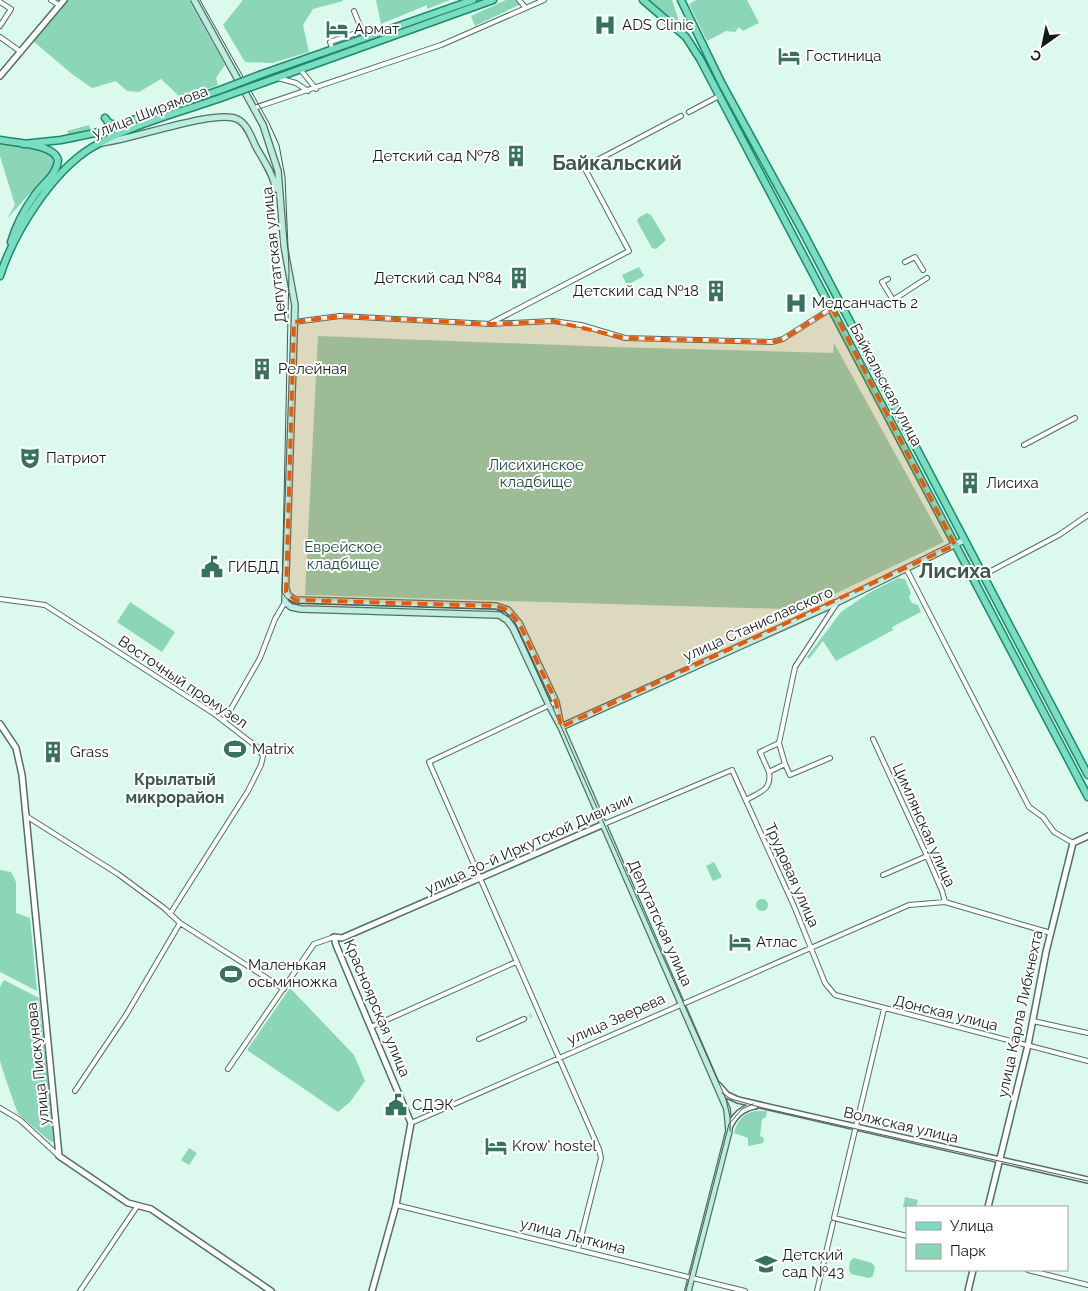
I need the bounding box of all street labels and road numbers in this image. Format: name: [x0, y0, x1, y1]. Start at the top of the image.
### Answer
street label: улица Ширямова: [90, 82, 210, 142]
street label: Депутатская улица: [258, 186, 290, 324]
street label: Байкальская улица: [846, 321, 926, 449]
street label: улица Станиславского: [680, 583, 836, 665]
street label: Восточный промузел: [115, 632, 251, 732]
street label: Цимлянская улица: [889, 760, 959, 890]
street label: улица 30-й Иркутской Дивизии: [422, 790, 636, 898]
street label: Трудовая улица: [761, 820, 823, 930]
street label: Депутатская улица: [624, 857, 696, 989]
street label: улица Карла Либкнехта: [993, 929, 1047, 1099]
street label: Красноярская улица: [340, 937, 414, 1079]
street label: улица Зверева: [564, 989, 668, 1049]
street label: Донская улица: [892, 991, 1000, 1035]
street label: улица Пискунова: [23, 1001, 53, 1127]
street label: Волжская улица: [842, 1103, 960, 1147]
street label: улица Лыткина: [518, 1214, 628, 1258]

